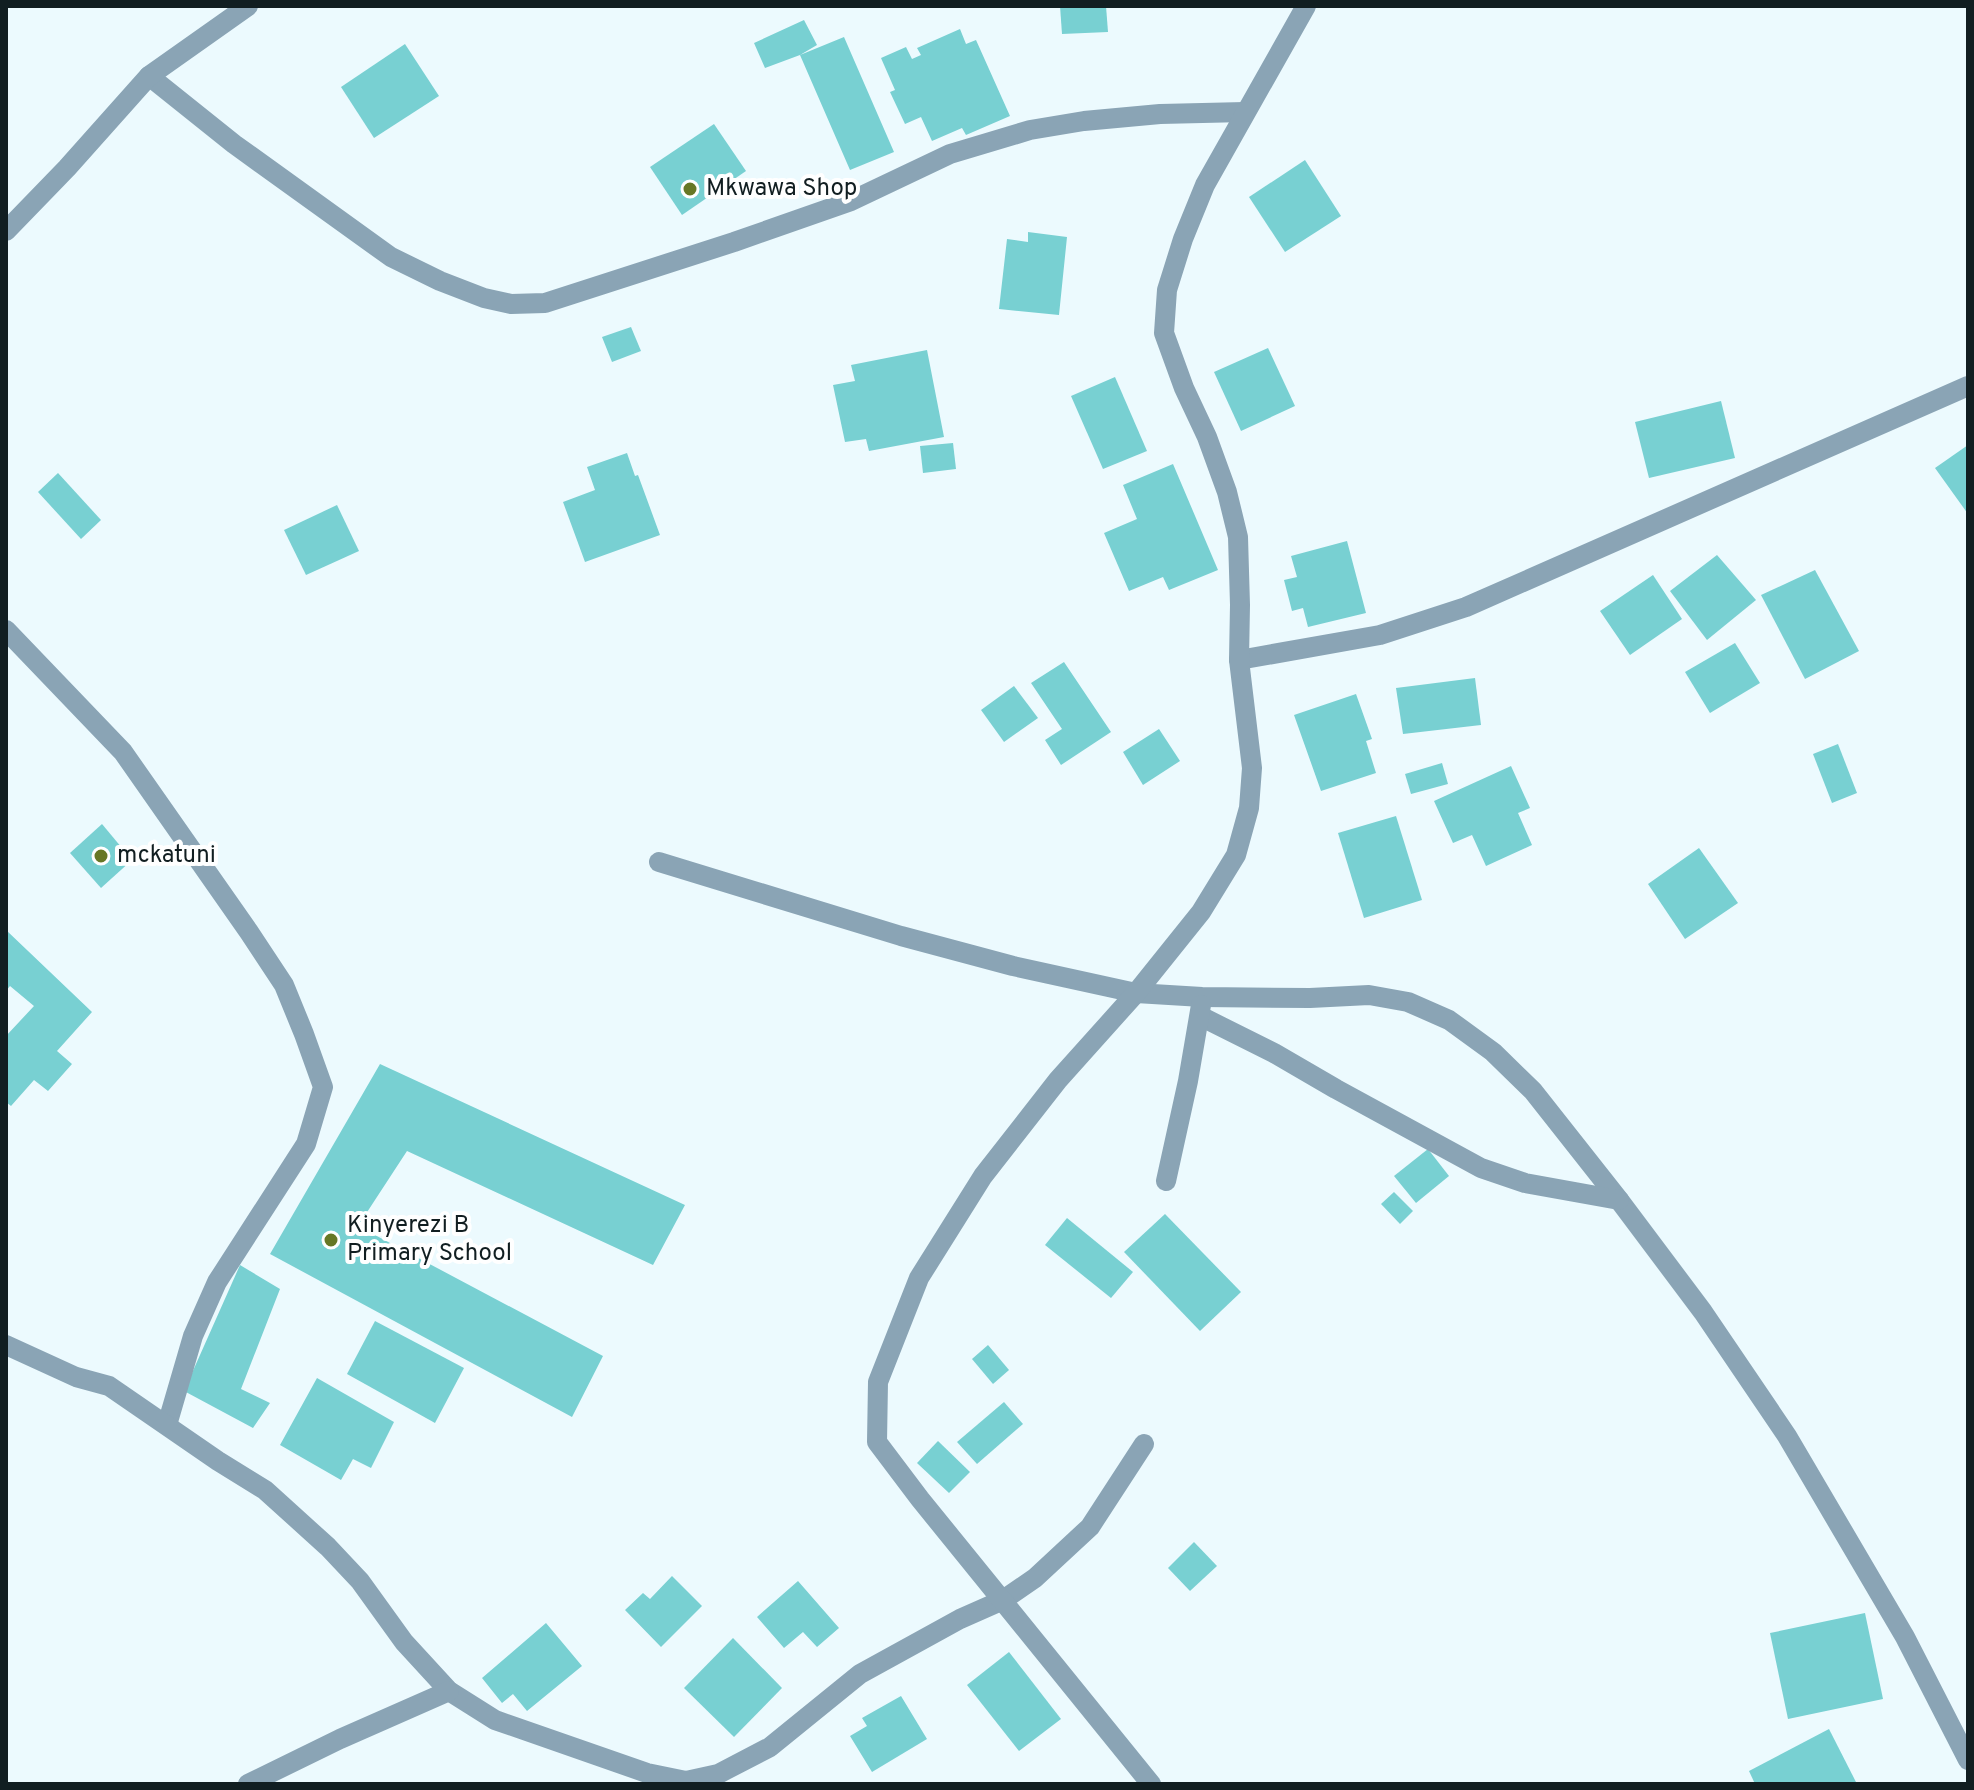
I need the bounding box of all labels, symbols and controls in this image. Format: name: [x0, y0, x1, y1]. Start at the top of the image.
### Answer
place label: Mkwawa Shop: [706, 174, 857, 204]
marker: Mkwawa Shop: [681, 180, 699, 198]
place label: mckatuni: [117, 841, 216, 871]
marker: mckatuni: [92, 847, 110, 865]
place label: Kinyerezi B Primary School: [347, 1211, 512, 1269]
marker: Kinyerezi B Primary School: [322, 1231, 340, 1249]

